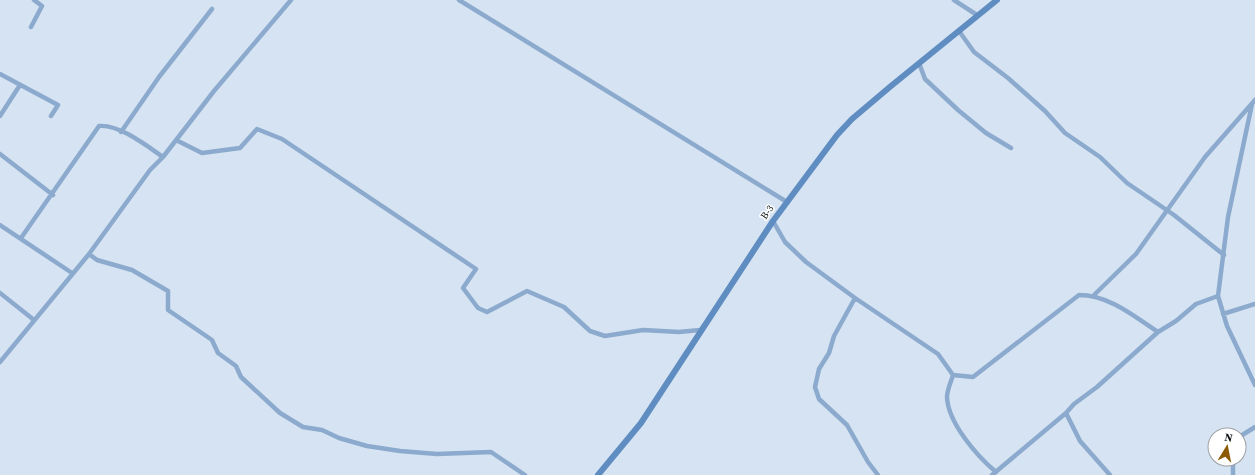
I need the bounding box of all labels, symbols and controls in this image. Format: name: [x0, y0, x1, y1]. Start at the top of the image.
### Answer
street label: B-3: [758, 202, 776, 222]
north arrow: [1207, 427, 1247, 467]
text: N: [1223, 430, 1234, 446]

